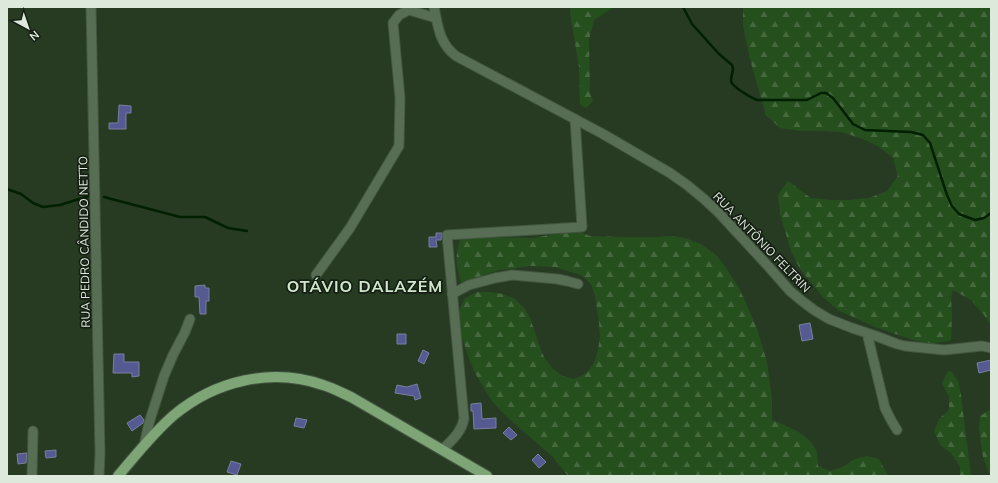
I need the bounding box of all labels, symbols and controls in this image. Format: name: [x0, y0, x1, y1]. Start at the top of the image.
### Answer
north arrow: [8, 8, 48, 48]
text: N: [27, 28, 42, 44]
street label: RUA PEDRO CÂNDIDO NETTO: [75, 156, 93, 328]
street label: RUA ANTÔNIO FELTRIN: [710, 189, 814, 295]
district label: OTÁVIO DALAZÉM: [287, 276, 443, 296]

